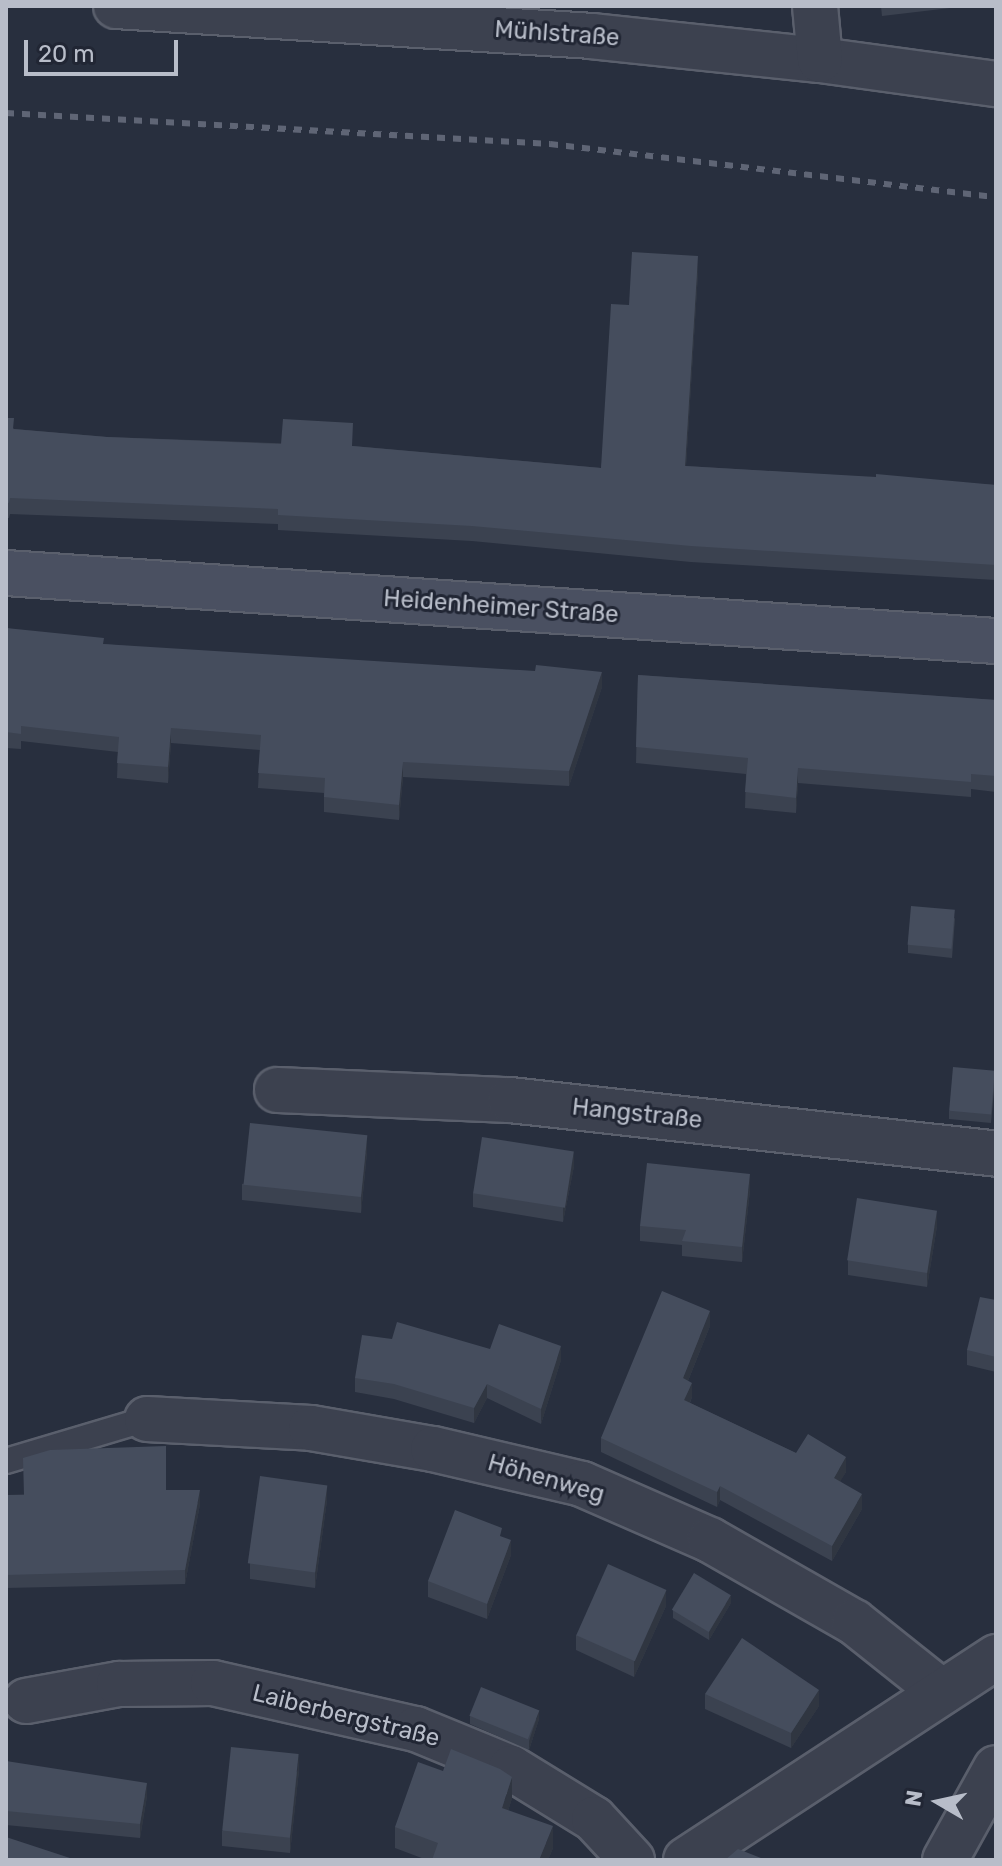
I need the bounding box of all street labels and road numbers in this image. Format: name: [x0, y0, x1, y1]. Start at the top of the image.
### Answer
street label: Mühlstraße: [493, 15, 621, 53]
street label: Heidenheimer Straße: [382, 584, 620, 630]
street label: Hangstraße: [571, 1093, 703, 1135]
street label: Höhenweg: [484, 1449, 608, 1509]
street label: Laiberbergstraße: [250, 1679, 442, 1753]

